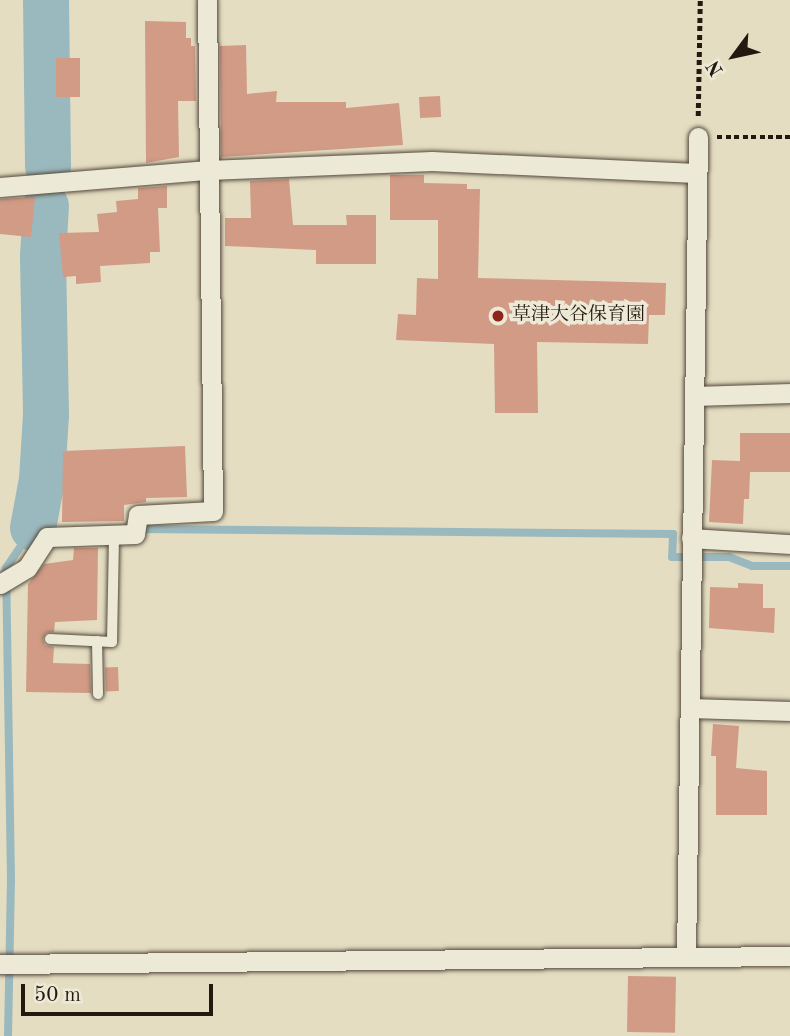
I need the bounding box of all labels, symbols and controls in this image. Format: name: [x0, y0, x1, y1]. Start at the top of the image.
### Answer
north arrow: [699, 21, 769, 91]
text: N: [704, 56, 728, 79]
place label: 草津大谷保育園: [512, 305, 645, 327]
marker: 草津大谷保育園: [490, 308, 506, 324]
scale bar: [24, 970, 217, 1014]
text: 50 m: [34, 985, 81, 1006]

